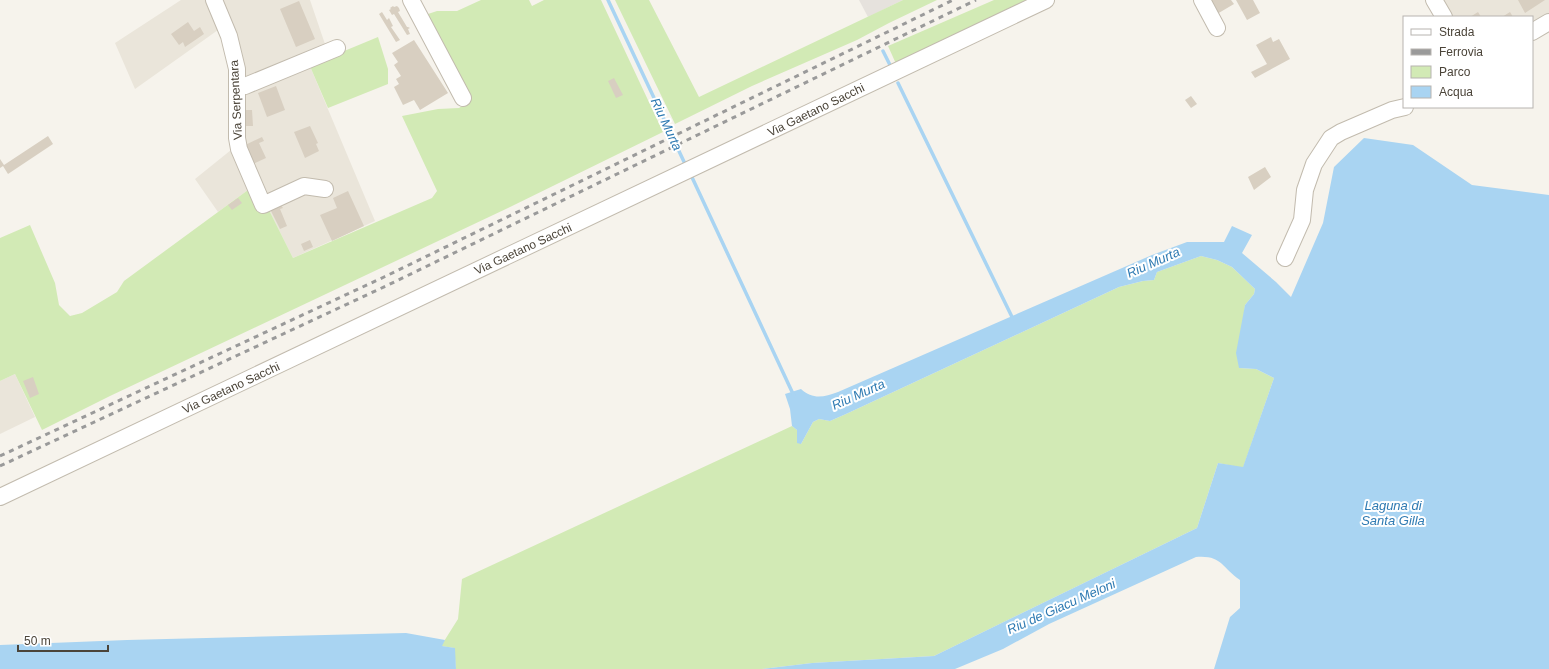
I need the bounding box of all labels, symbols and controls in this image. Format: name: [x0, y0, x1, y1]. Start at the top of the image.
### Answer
legend: [1403, 16, 1533, 108]
text: Strada: [1439, 25, 1475, 39]
text: Ferrovia: [1439, 45, 1483, 59]
street label: Via Serpentara: [227, 59, 245, 140]
text: Parco: [1439, 65, 1471, 79]
street label: Via Gaetano Sacchi: [765, 81, 867, 139]
text: Acqua: [1439, 85, 1473, 99]
water label: Riu Murta: [648, 96, 685, 153]
street label: Via Gaetano Sacchi: [472, 220, 574, 278]
water label: Riu Murta: [1124, 244, 1182, 281]
street label: Via Gaetano Sacchi: [180, 359, 282, 417]
water label: Riu Murta: [829, 376, 887, 413]
water label: Laguna di Santa Gilla: [1361, 498, 1425, 528]
water label: Riu de Giacu Meloni: [1005, 575, 1119, 637]
scale bar: [18, 627, 108, 653]
text: 50 m: [24, 634, 51, 648]

